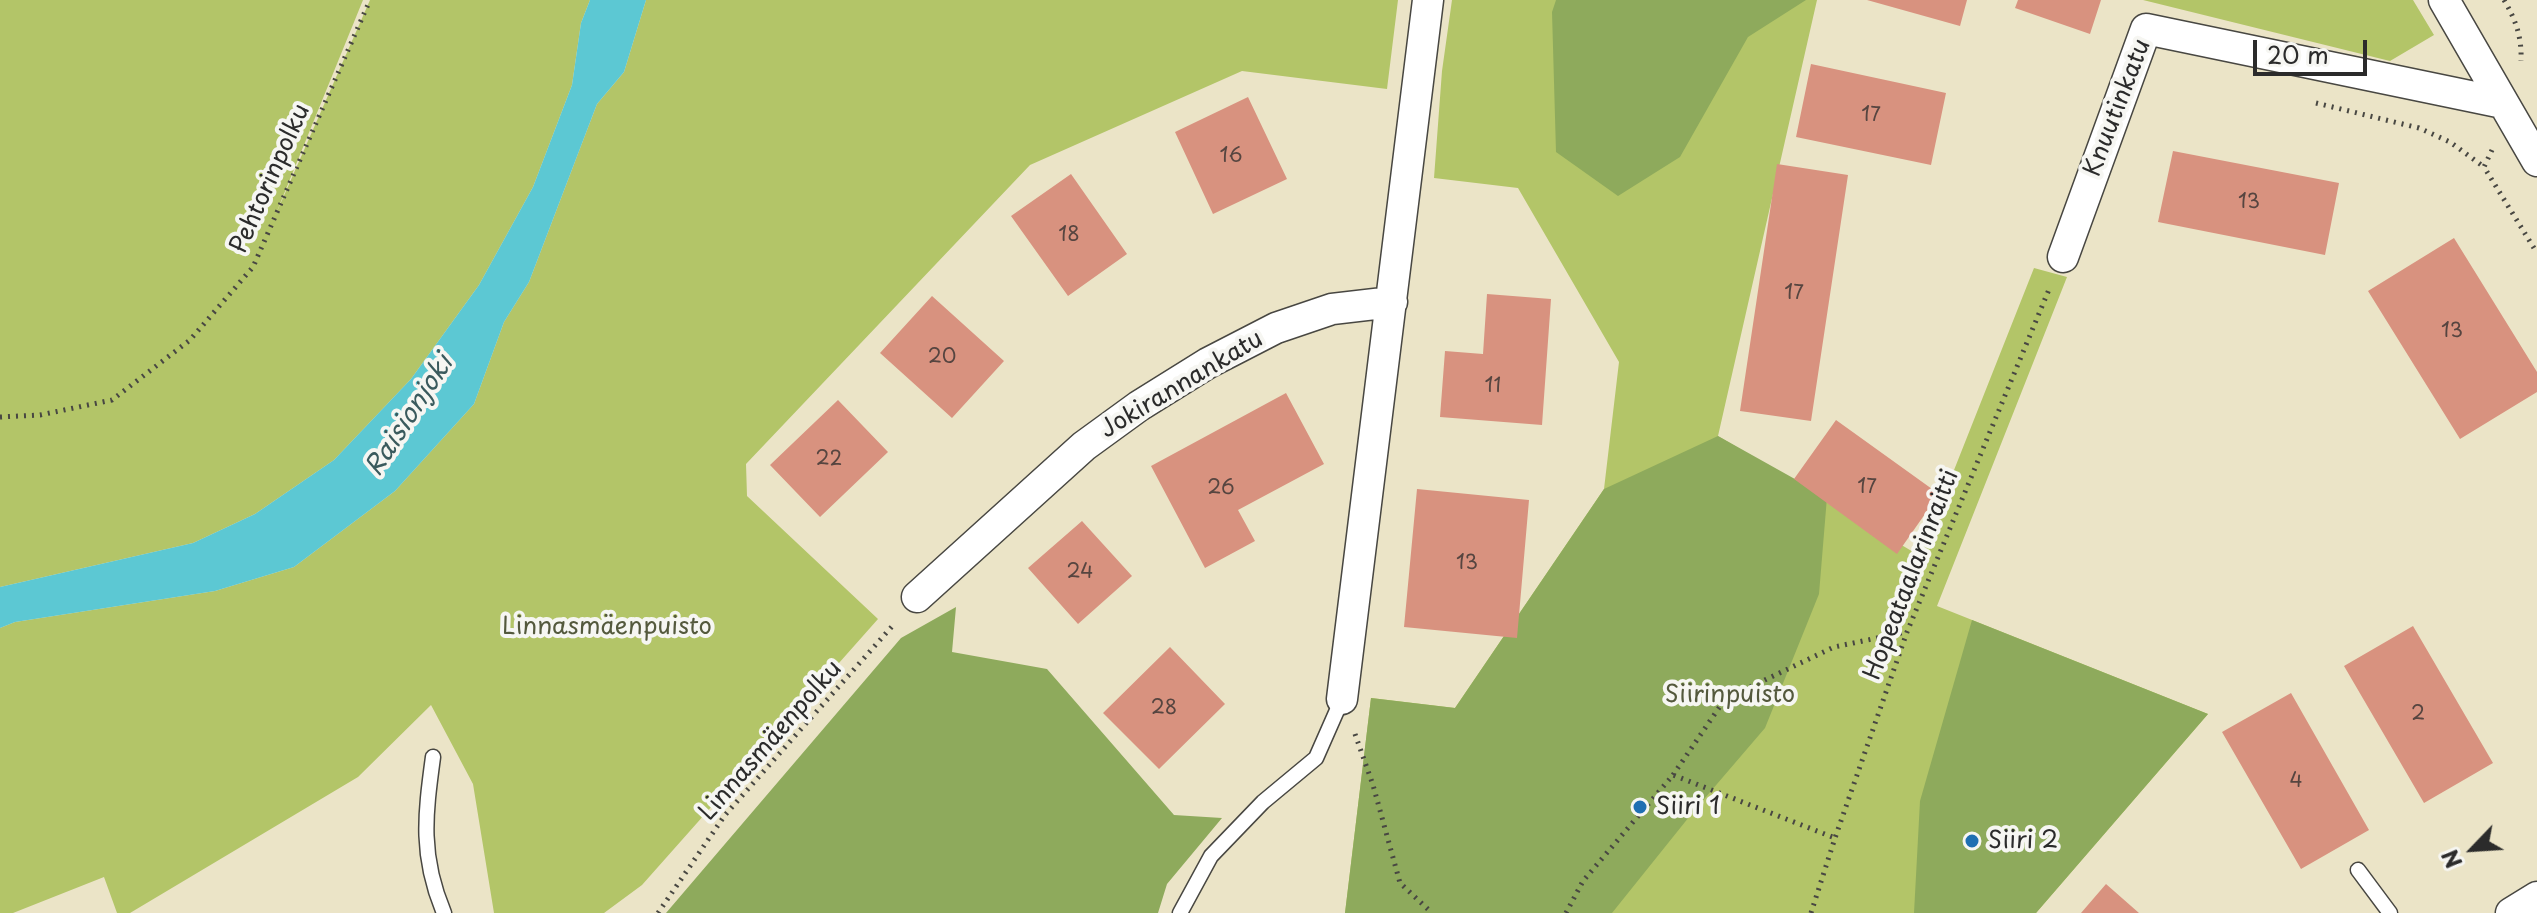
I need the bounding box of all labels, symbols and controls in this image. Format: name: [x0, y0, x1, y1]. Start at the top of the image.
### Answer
scale bar: [2257, 24, 2371, 74]
street label: Knuutinkatu: [2079, 35, 2157, 181]
text: 20 m: [2267, 36, 2329, 72]
street label: Pehtorinpolku: [225, 100, 317, 258]
house number: 17: [1861, 103, 1881, 127]
house number: 16: [1220, 144, 1242, 168]
house number: 13: [2238, 190, 2260, 214]
house number: 18: [1058, 223, 1080, 247]
house number: 17: [1784, 281, 1804, 305]
house number: 13: [2441, 319, 2463, 343]
street label: Jokirannankatu: [1095, 325, 1269, 445]
house number: 20: [928, 345, 956, 369]
water label: Raisionjoki: [360, 350, 460, 482]
house number: 11: [1485, 374, 1501, 398]
house number: 22: [816, 447, 842, 471]
street label: Hopeataalarinraitti: [1859, 466, 1965, 684]
house number: 17: [1857, 475, 1877, 499]
house number: 26: [1207, 476, 1235, 500]
house number: 13: [1456, 551, 1478, 575]
house number: 24: [1067, 560, 1093, 584]
park label: Linnasmäenpuisto: [502, 613, 712, 641]
street label: Linnasmäenpolku: [694, 655, 848, 827]
park label: Siirinpuisto: [1665, 681, 1795, 709]
house number: 28: [1151, 696, 1177, 720]
house number: 2: [2411, 702, 2425, 726]
house number: 4: [2289, 769, 2303, 793]
place label: Siiri 1: [1656, 793, 1720, 821]
marker: Siiri 1: [1631, 798, 1649, 816]
north arrow: [2433, 809, 2513, 889]
place label: Siiri 2: [1988, 827, 2058, 855]
marker: Siiri 2: [1963, 832, 1981, 850]
text: N: [2432, 844, 2469, 874]

